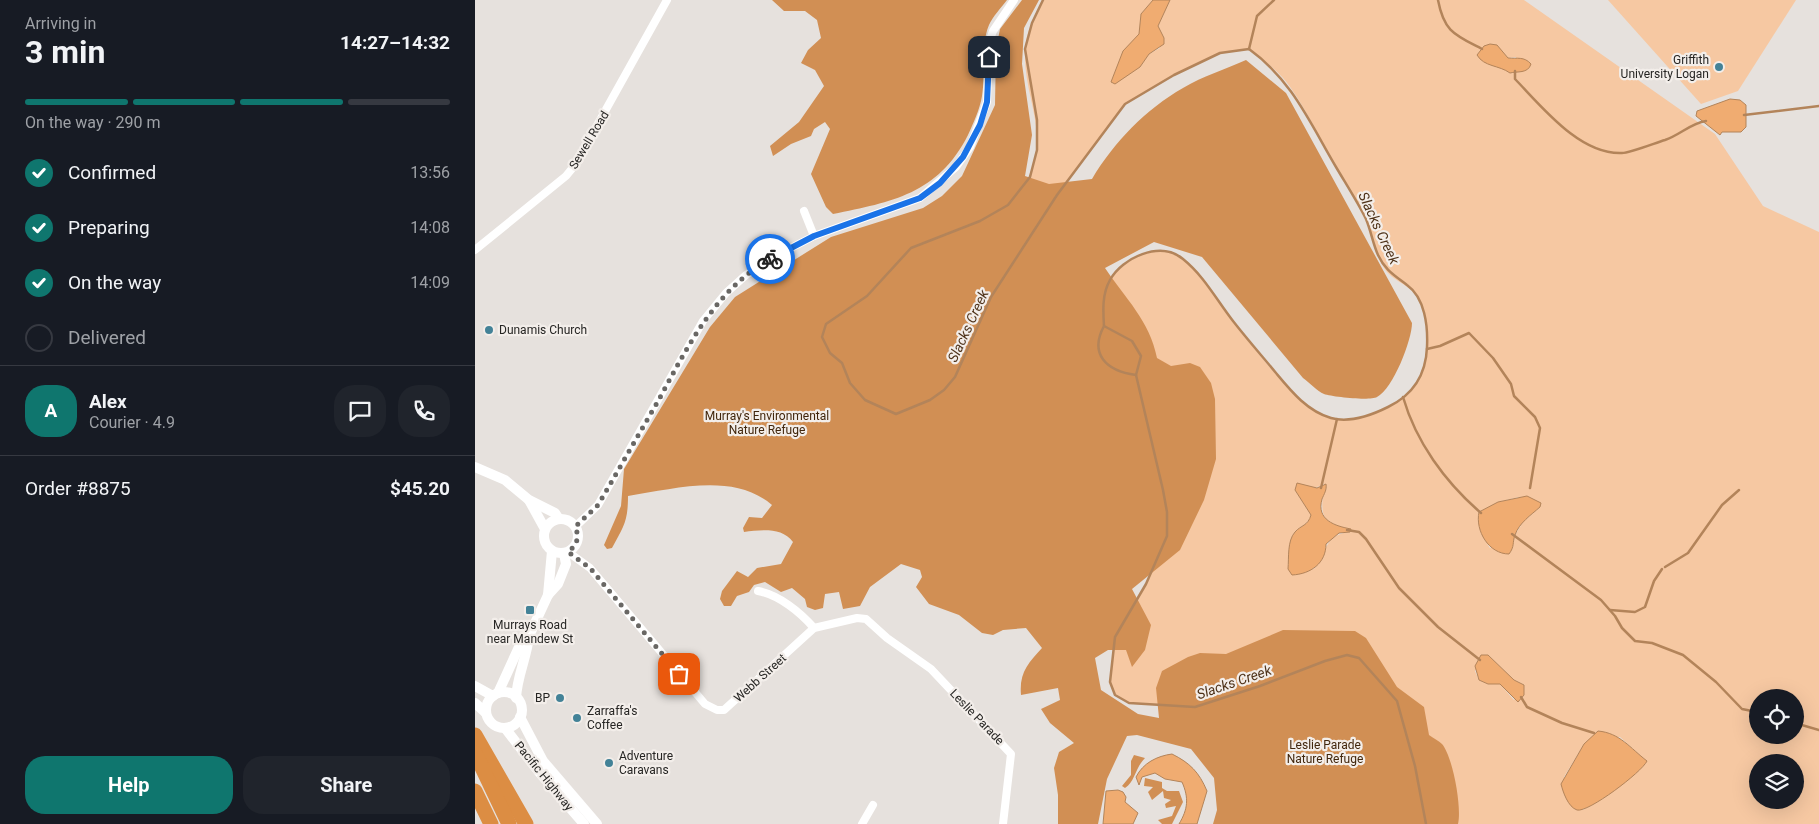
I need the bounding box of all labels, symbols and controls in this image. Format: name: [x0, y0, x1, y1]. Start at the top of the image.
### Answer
text: Arriving in: [25, 14, 96, 33]
text: 14:27–14:32: [340, 31, 450, 54]
text: 3 min: [25, 33, 105, 71]
pin: [968, 36, 1010, 78]
icon: home: [975, 43, 1003, 71]
place label: Griffith University Logan: [1621, 53, 1709, 81]
marker: Griffith University Logan: [1713, 61, 1725, 73]
street label: Sewell Road: [566, 108, 612, 172]
text: On the way · 290 m: [25, 113, 161, 132]
icon: check: [25, 159, 53, 187]
text: Confirmed: [68, 161, 156, 184]
text: 13:56: [410, 163, 450, 182]
water label: Slacks Creek: [1355, 189, 1403, 268]
icon: check: [25, 214, 53, 242]
text: Preparing: [68, 216, 150, 239]
text: 14:08: [410, 218, 450, 237]
courier: [745, 234, 795, 284]
icon: bike: [756, 245, 784, 273]
icon: check: [25, 269, 53, 297]
text: On the way: [68, 271, 161, 294]
text: 14:09: [410, 273, 450, 292]
water label: Slacks Creek: [944, 286, 992, 365]
place label: Dunamis Church: [499, 323, 587, 337]
marker: Dunamis Church: [483, 324, 495, 336]
text: Delivered: [68, 326, 146, 349]
button: chat: [334, 385, 386, 437]
button: phone: [398, 385, 450, 437]
text: Alex: [89, 390, 127, 413]
text: A: [45, 399, 57, 422]
park label: Murray's Environmental Nature Refuge: [705, 409, 829, 437]
text: Courier · 4.9: [89, 413, 175, 432]
text: Order #8875: [25, 477, 131, 500]
text: $45.20: [390, 477, 450, 500]
marker: Murrays Road near Mandew St: [524, 604, 536, 616]
place label: Murrays Road near Mandew St: [487, 618, 573, 646]
street label: Webb Street: [731, 651, 789, 705]
pin: [658, 653, 700, 695]
icon: bag: [665, 660, 693, 688]
water label: Slacks Creek: [1195, 661, 1274, 702]
street label: Leslie Parade: [947, 686, 1007, 748]
map controls: [1749, 689, 1804, 809]
button: locate: [1749, 689, 1804, 744]
place label: BP: [535, 691, 550, 705]
marker: BP: [554, 692, 566, 704]
place label: Zarraffa's Coffee: [587, 704, 637, 732]
marker: Zarraffa's Coffee: [571, 712, 583, 724]
park label: Leslie Parade Nature Refuge: [1287, 738, 1363, 766]
street label: Pacific Highway: [512, 739, 576, 814]
place label: Adventure Caravans: [619, 749, 673, 777]
button: layers: [1749, 754, 1804, 809]
button: Help: [25, 756, 233, 814]
button: Share: [243, 756, 450, 814]
marker: Adventure Caravans: [603, 757, 615, 769]

